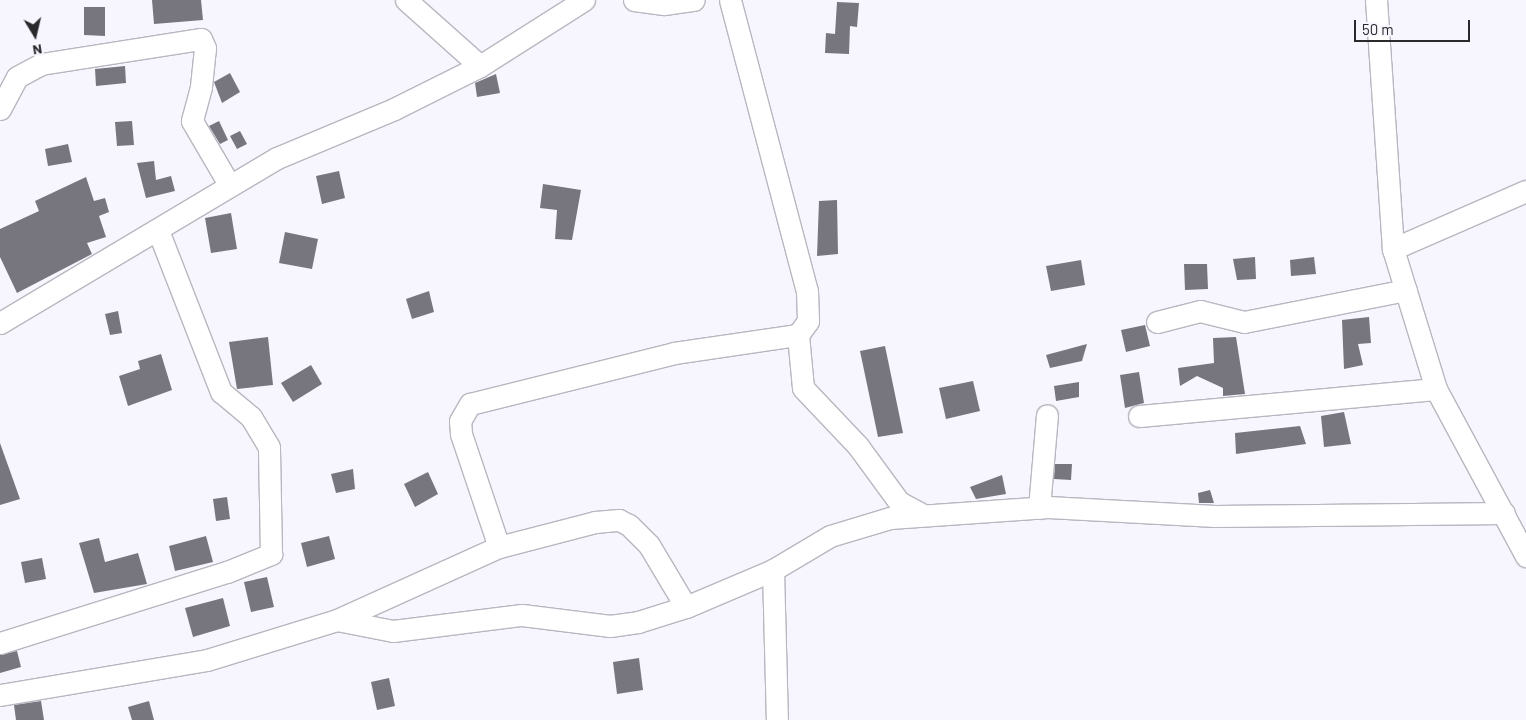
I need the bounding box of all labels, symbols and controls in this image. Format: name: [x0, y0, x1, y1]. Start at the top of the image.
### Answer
north arrow: [10, 10, 60, 60]
scale bar: [1356, 10, 1472, 42]
text: 50 m: [1362, 20, 1394, 38]
text: N: [31, 41, 43, 59]

